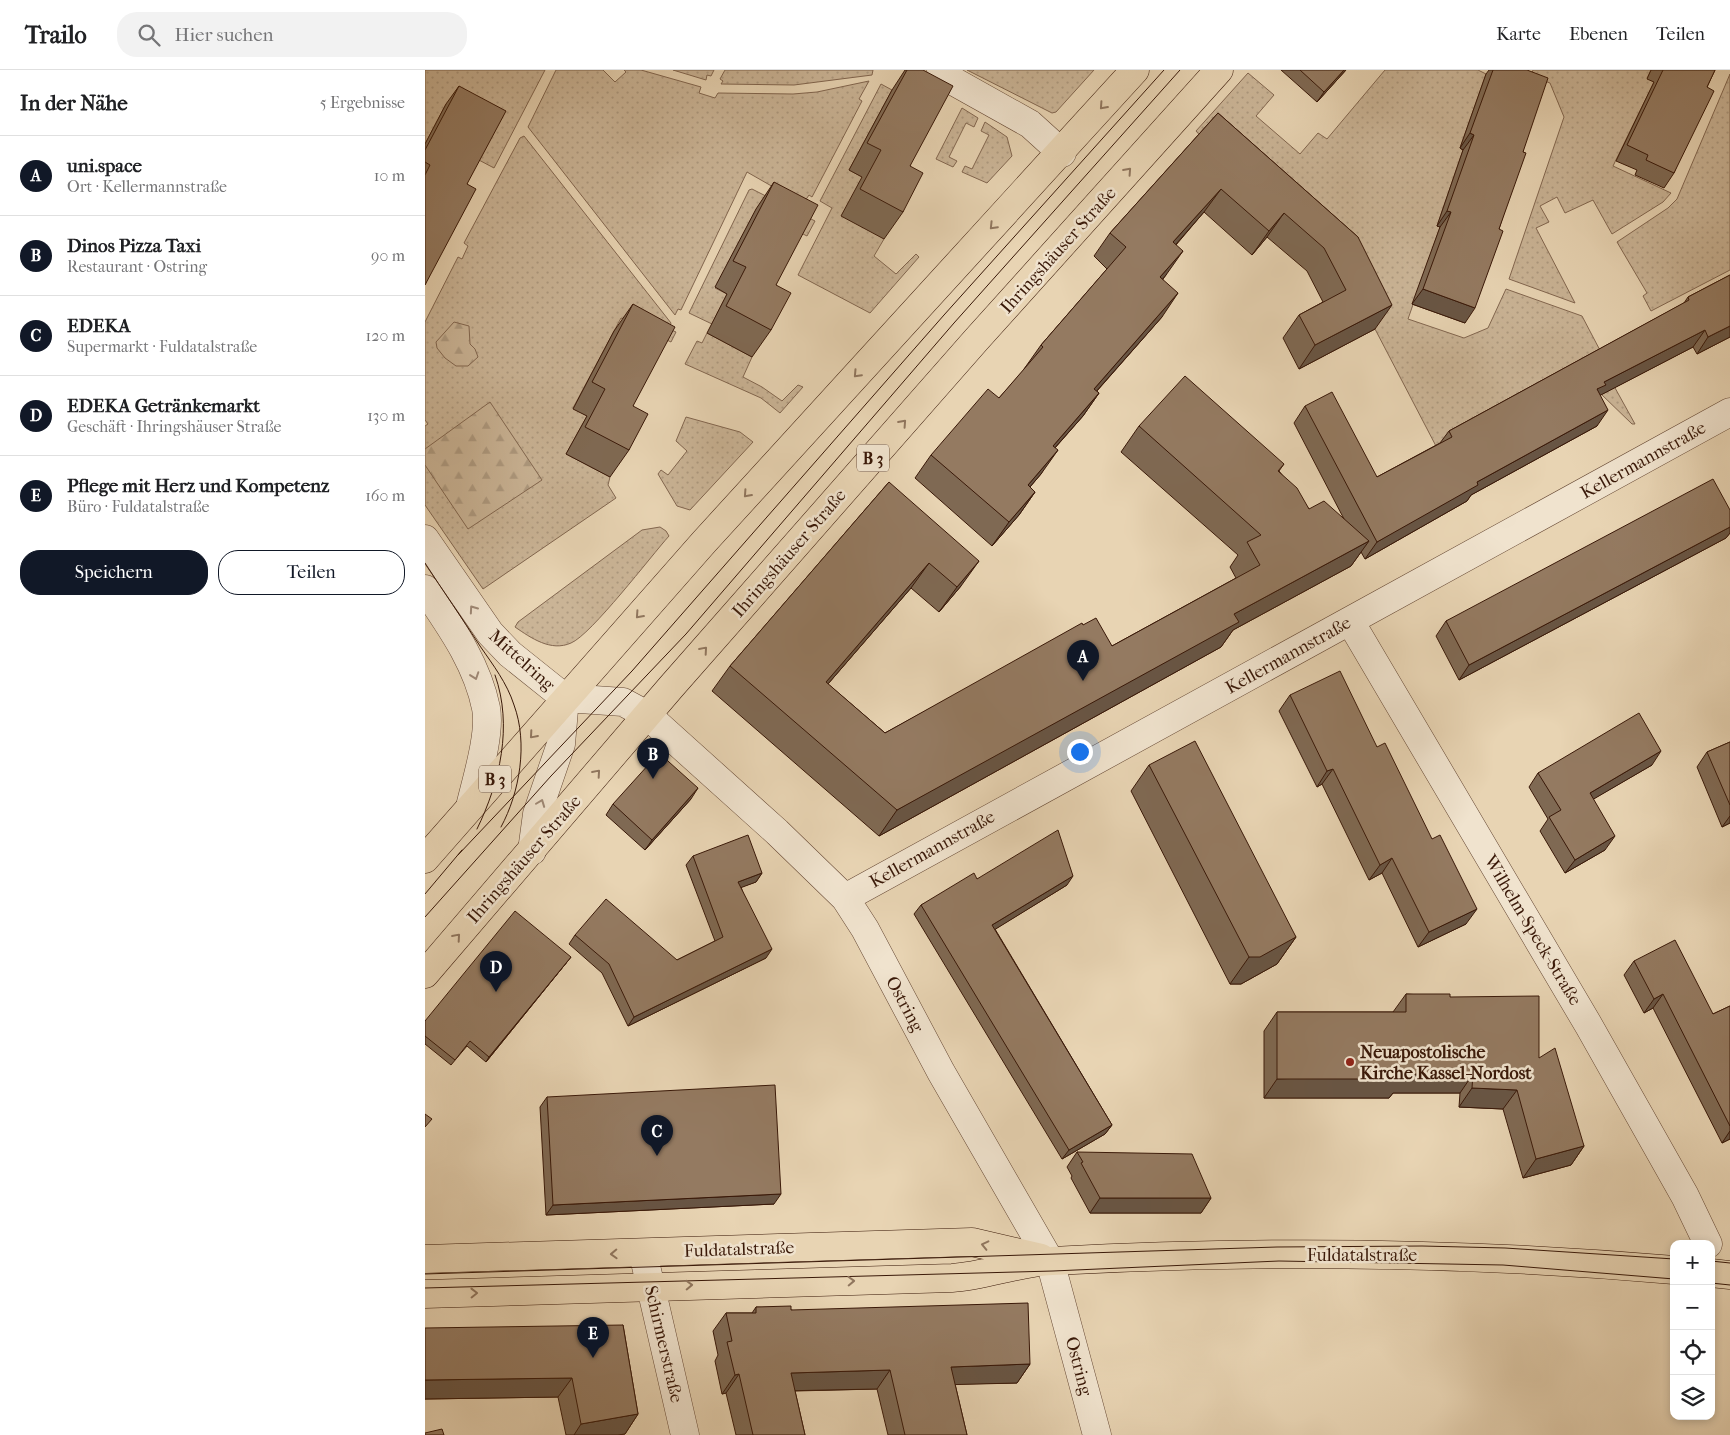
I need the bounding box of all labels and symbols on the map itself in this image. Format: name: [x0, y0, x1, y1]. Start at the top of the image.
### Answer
one-way arrow: [1100, 101, 1109, 110]
one-way arrow: [1122, 168, 1131, 177]
street label: Ihringshäuser Straße: [996, 183, 1121, 318]
one-way arrow: [989, 220, 998, 229]
one-way arrow: [854, 368, 863, 377]
street label: Kellermannstraße: [1577, 417, 1710, 504]
one-way arrow: [898, 420, 907, 429]
road number: B 3: [857, 444, 889, 472]
street label: Ihringshäuser Straße: [728, 485, 851, 622]
one-way arrow: [744, 488, 753, 497]
one-way arrow: [470, 606, 478, 615]
one-way arrow: [636, 609, 645, 618]
street label: Kellermannstraße: [1222, 612, 1355, 699]
street label: Mittelring: [484, 625, 559, 696]
pin: A: [1067, 640, 1099, 681]
one-way arrow: [698, 647, 707, 656]
one-way arrow: [469, 671, 479, 680]
one-way arrow: [530, 729, 539, 738]
pin: B: [637, 738, 669, 779]
your location: [1067, 739, 1093, 765]
road number: B 3: [479, 766, 511, 792]
one-way arrow: [592, 770, 601, 779]
street label: Ihringshäuser Straße: [463, 791, 586, 928]
one-way arrow: [535, 799, 546, 808]
street label: Kellermannstraße: [866, 806, 999, 893]
street label: Wilhelm-Speck-Straße: [1479, 850, 1586, 1009]
one-way arrow: [451, 934, 460, 943]
pin: D: [480, 951, 512, 992]
street label: Ostring: [881, 973, 928, 1036]
place label: Neuapostolische Kirche Kassel-Nordost: [1360, 1042, 1532, 1084]
marker: Neuapostolische Kirche Kassel-Nordost: [1344, 1056, 1356, 1068]
pin: C: [641, 1115, 673, 1156]
street label: Fuldatalstraße: [683, 1237, 795, 1262]
one-way arrow: [981, 1240, 990, 1251]
street label: Fuldatalstraße: [1307, 1245, 1417, 1266]
one-way arrow: [609, 1248, 617, 1259]
one-way arrow: [847, 1275, 855, 1286]
one-way arrow: [685, 1280, 693, 1291]
street label: Schirmerstraße: [640, 1284, 687, 1405]
one-way arrow: [470, 1287, 478, 1298]
pin: E: [577, 1317, 609, 1358]
street label: Ostring: [1061, 1334, 1097, 1398]

